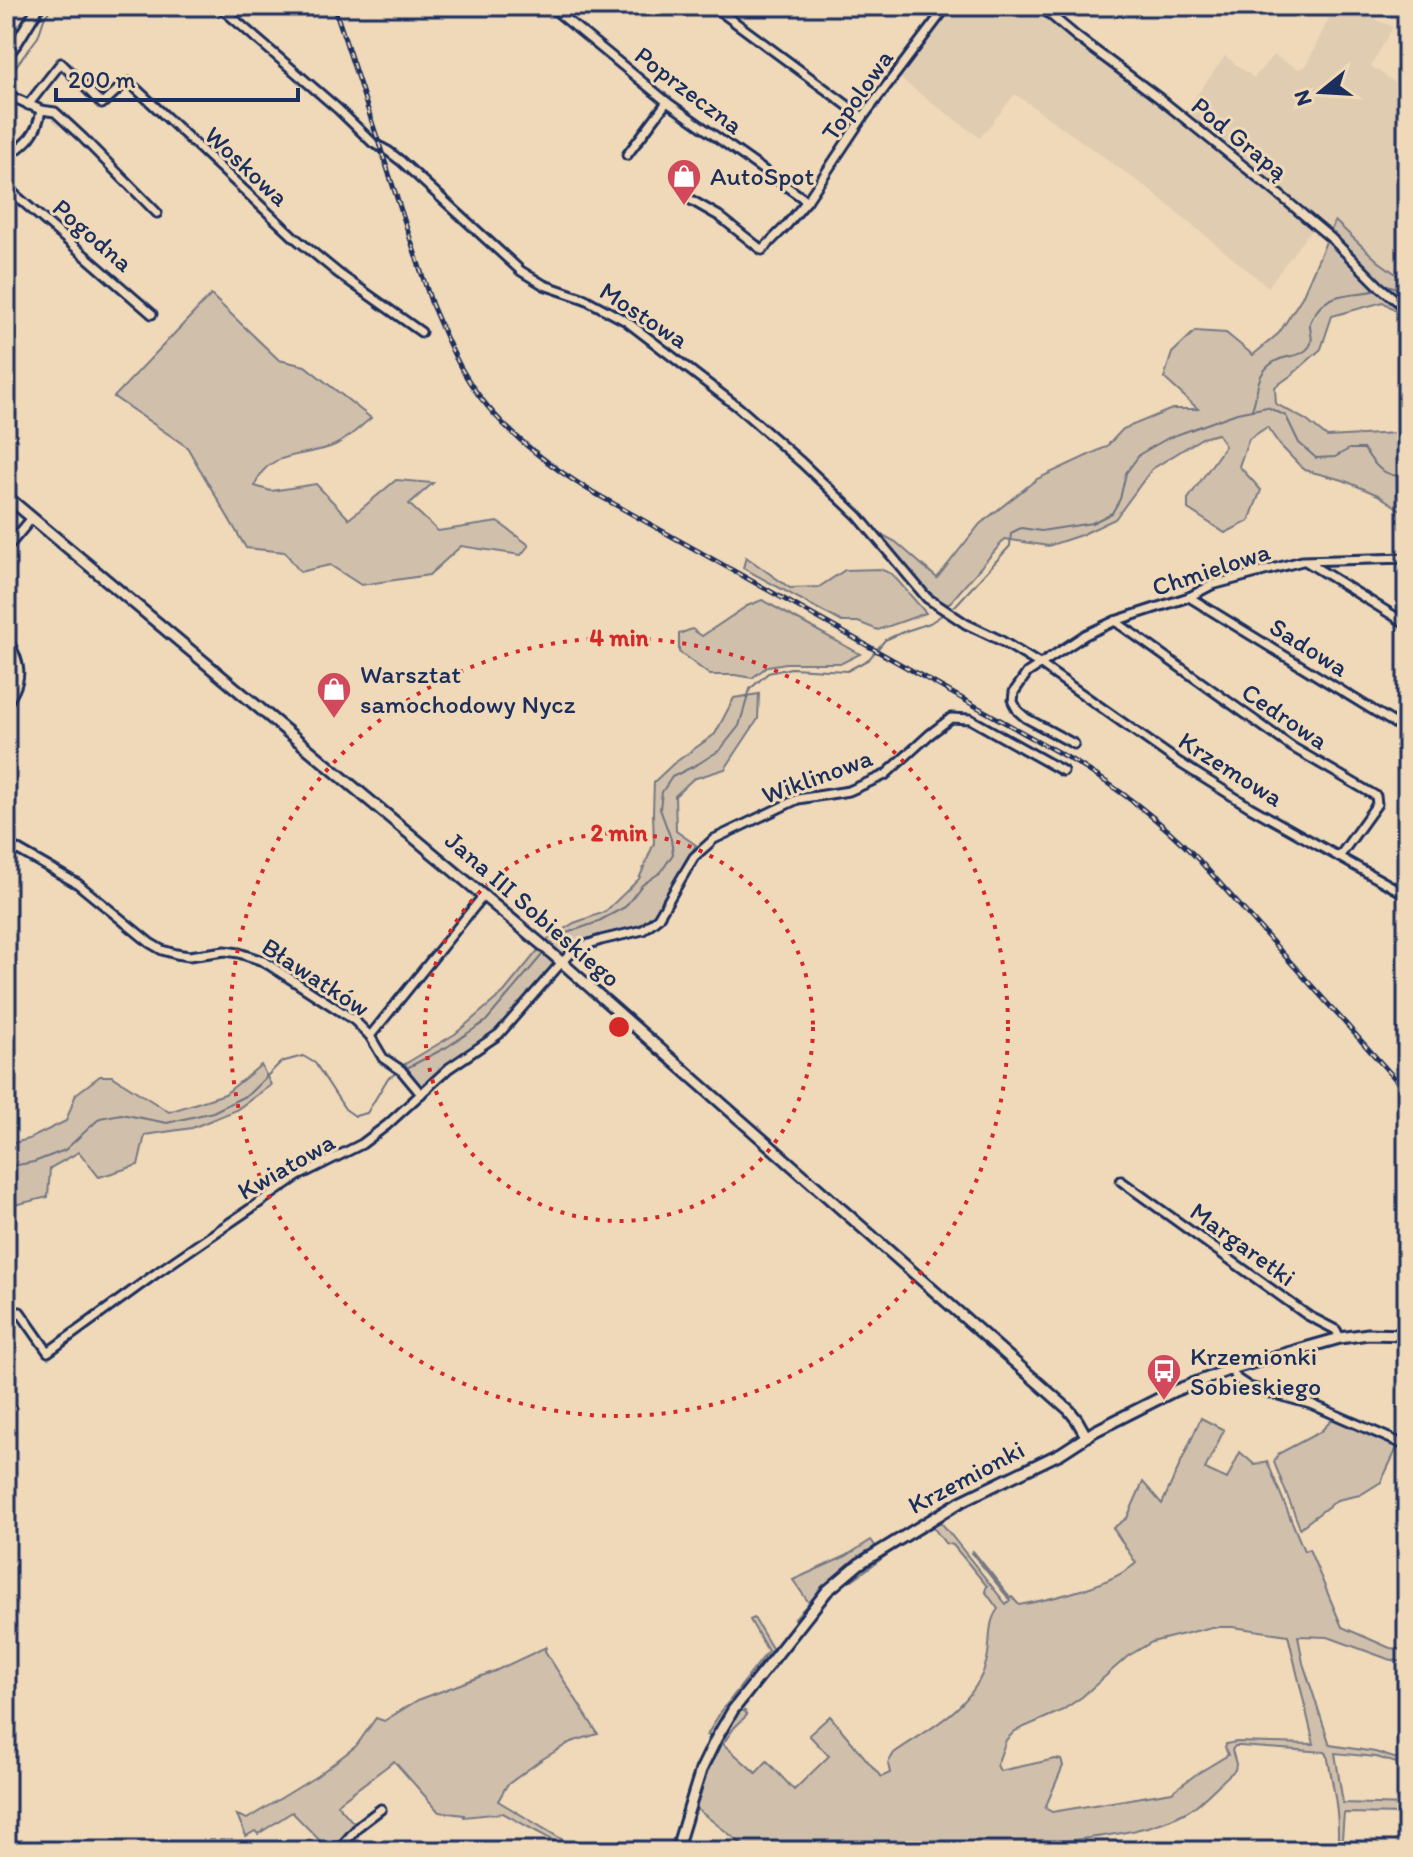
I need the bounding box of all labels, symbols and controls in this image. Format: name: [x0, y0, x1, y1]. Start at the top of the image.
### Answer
street label: Poprzeczna: [628, 39, 750, 141]
street label: Topolowa: [814, 43, 900, 147]
scale bar: [56, 52, 298, 102]
north arrow: [1281, 52, 1361, 132]
text: 200 m: [68, 65, 136, 94]
text: N: [1287, 87, 1318, 109]
street label: Pod Grapą: [1185, 89, 1295, 187]
street label: Woskowa: [198, 119, 296, 213]
shop icon: AutoSpot: [665, 157, 703, 207]
place label: AutoSpot: [710, 160, 814, 192]
street label: Pogodna: [46, 191, 140, 279]
street label: Mostowa: [594, 274, 695, 356]
street label: Chmielowa: [1148, 535, 1275, 603]
street label: Sadowa: [1264, 610, 1355, 684]
text: 4 min: [590, 623, 649, 652]
place label: Warsztat samochodowy Nycz: [360, 658, 576, 720]
shop icon: Warsztat samochodowy Nycz: [315, 670, 353, 720]
street label: Cedrowa: [1236, 675, 1335, 757]
street label: Krzemowa: [1173, 724, 1290, 814]
street label: Wiklinowa: [757, 741, 877, 811]
text: 2 min: [590, 818, 648, 847]
street label: Jana III Sobieskiego: [439, 824, 627, 994]
street label: Bławatków: [256, 930, 376, 1024]
centre of rings: [605, 1013, 633, 1041]
street label: Kwiatowa: [231, 1125, 341, 1207]
street label: Margaretki: [1184, 1195, 1302, 1293]
place label: Krzemionki Sobieskiego: [1190, 1340, 1321, 1402]
bus stop icon: Krzemionki Sobieskiego: [1145, 1352, 1183, 1402]
street label: Krzemionki: [902, 1433, 1030, 1521]

